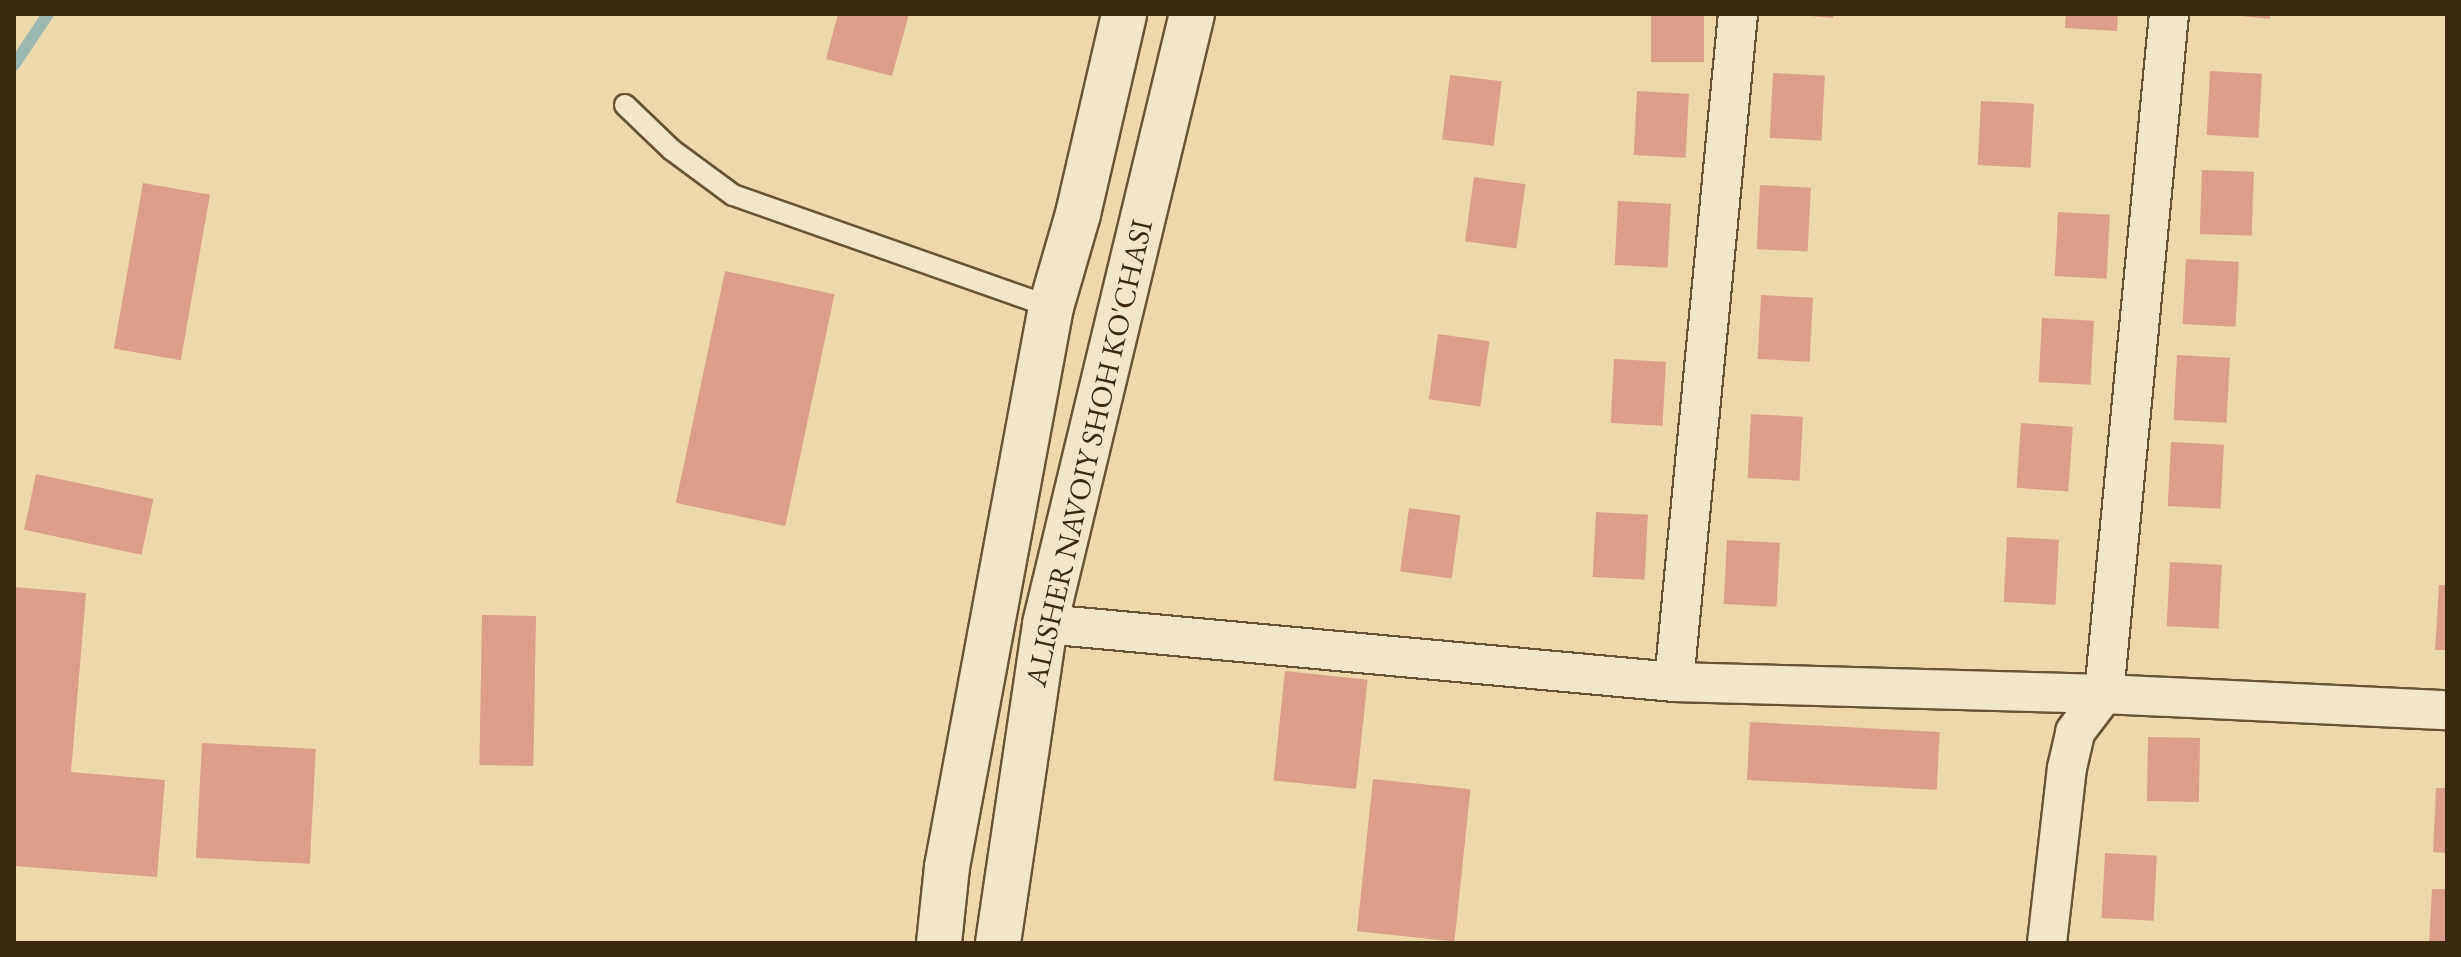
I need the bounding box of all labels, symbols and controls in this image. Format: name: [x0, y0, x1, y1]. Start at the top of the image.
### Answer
street label: ALISHER NAVOIY SHOH KO'CHASI: [1018, 216, 1160, 690]

